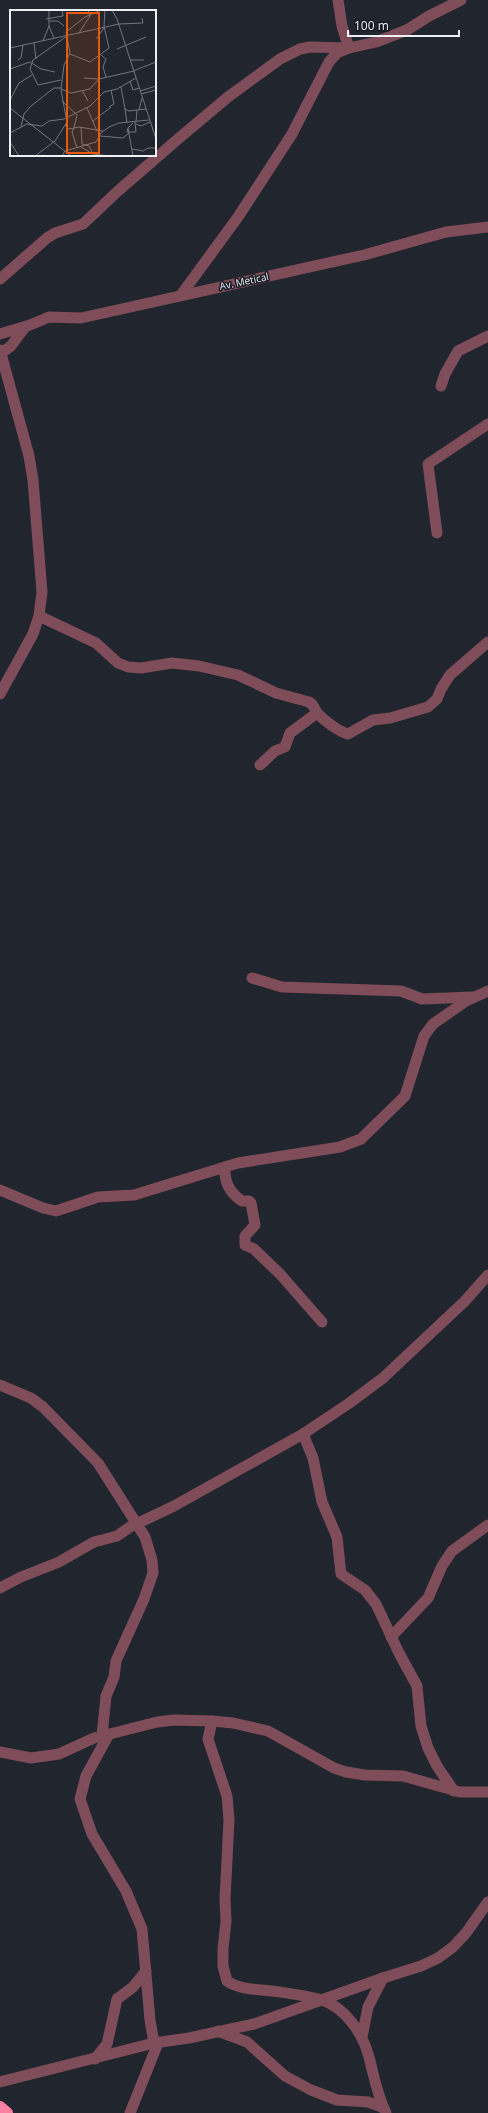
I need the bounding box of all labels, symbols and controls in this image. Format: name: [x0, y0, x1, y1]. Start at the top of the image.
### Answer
inset map: [10, 10, 156, 156]
scale bar: [348, 12, 459, 38]
text: 100 m: [354, 17, 389, 34]
street label: Av. Metical: [218, 269, 270, 293]

